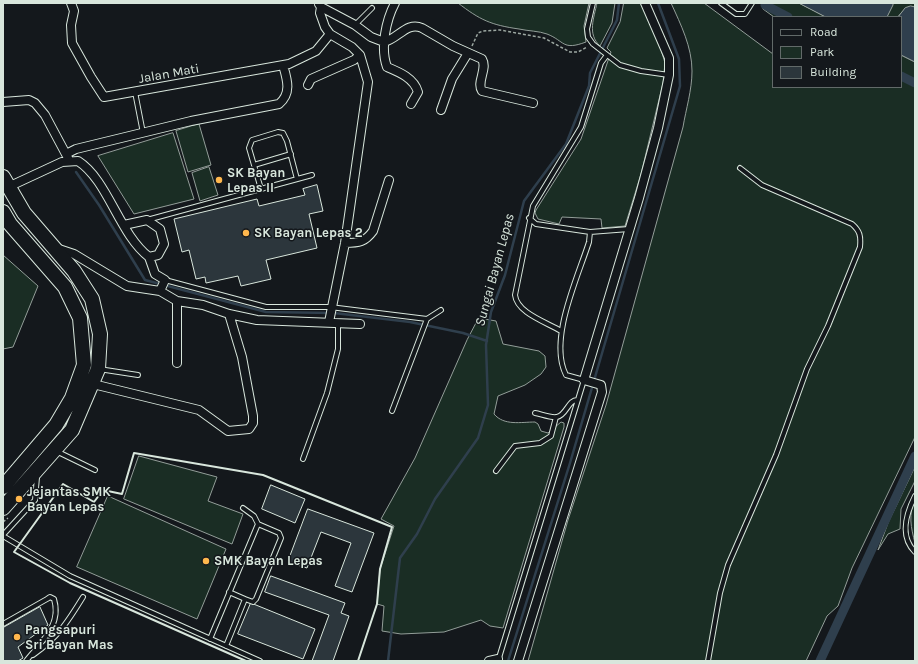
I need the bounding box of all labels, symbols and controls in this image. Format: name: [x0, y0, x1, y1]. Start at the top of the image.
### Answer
legend: [772, 16, 902, 88]
text: Road: [810, 25, 838, 39]
text: Park: [810, 45, 834, 59]
street label: Jalan Mati: [138, 61, 200, 87]
text: Building: [810, 65, 856, 79]
place label: SK Bayan Lepas II: [227, 165, 285, 196]
marker: SK Bayan Lepas II: [214, 175, 224, 185]
water label: Sungai Bayan Lepas: [472, 212, 518, 328]
place label: SK Bayan Lepas 2: [254, 225, 363, 241]
marker: SK Bayan Lepas 2: [241, 228, 251, 238]
place label: Jejantas SMK Bayan Lepas: [27, 484, 111, 515]
marker: Jejantas SMK Bayan Lepas: [14, 494, 24, 504]
place label: SMK Bayan Lepas: [214, 553, 323, 569]
marker: SMK Bayan Lepas: [201, 556, 211, 566]
place label: Pangsapuri Sri Bayan Mas: [25, 622, 113, 653]
marker: Pangsapuri Sri Bayan Mas: [12, 632, 22, 642]

